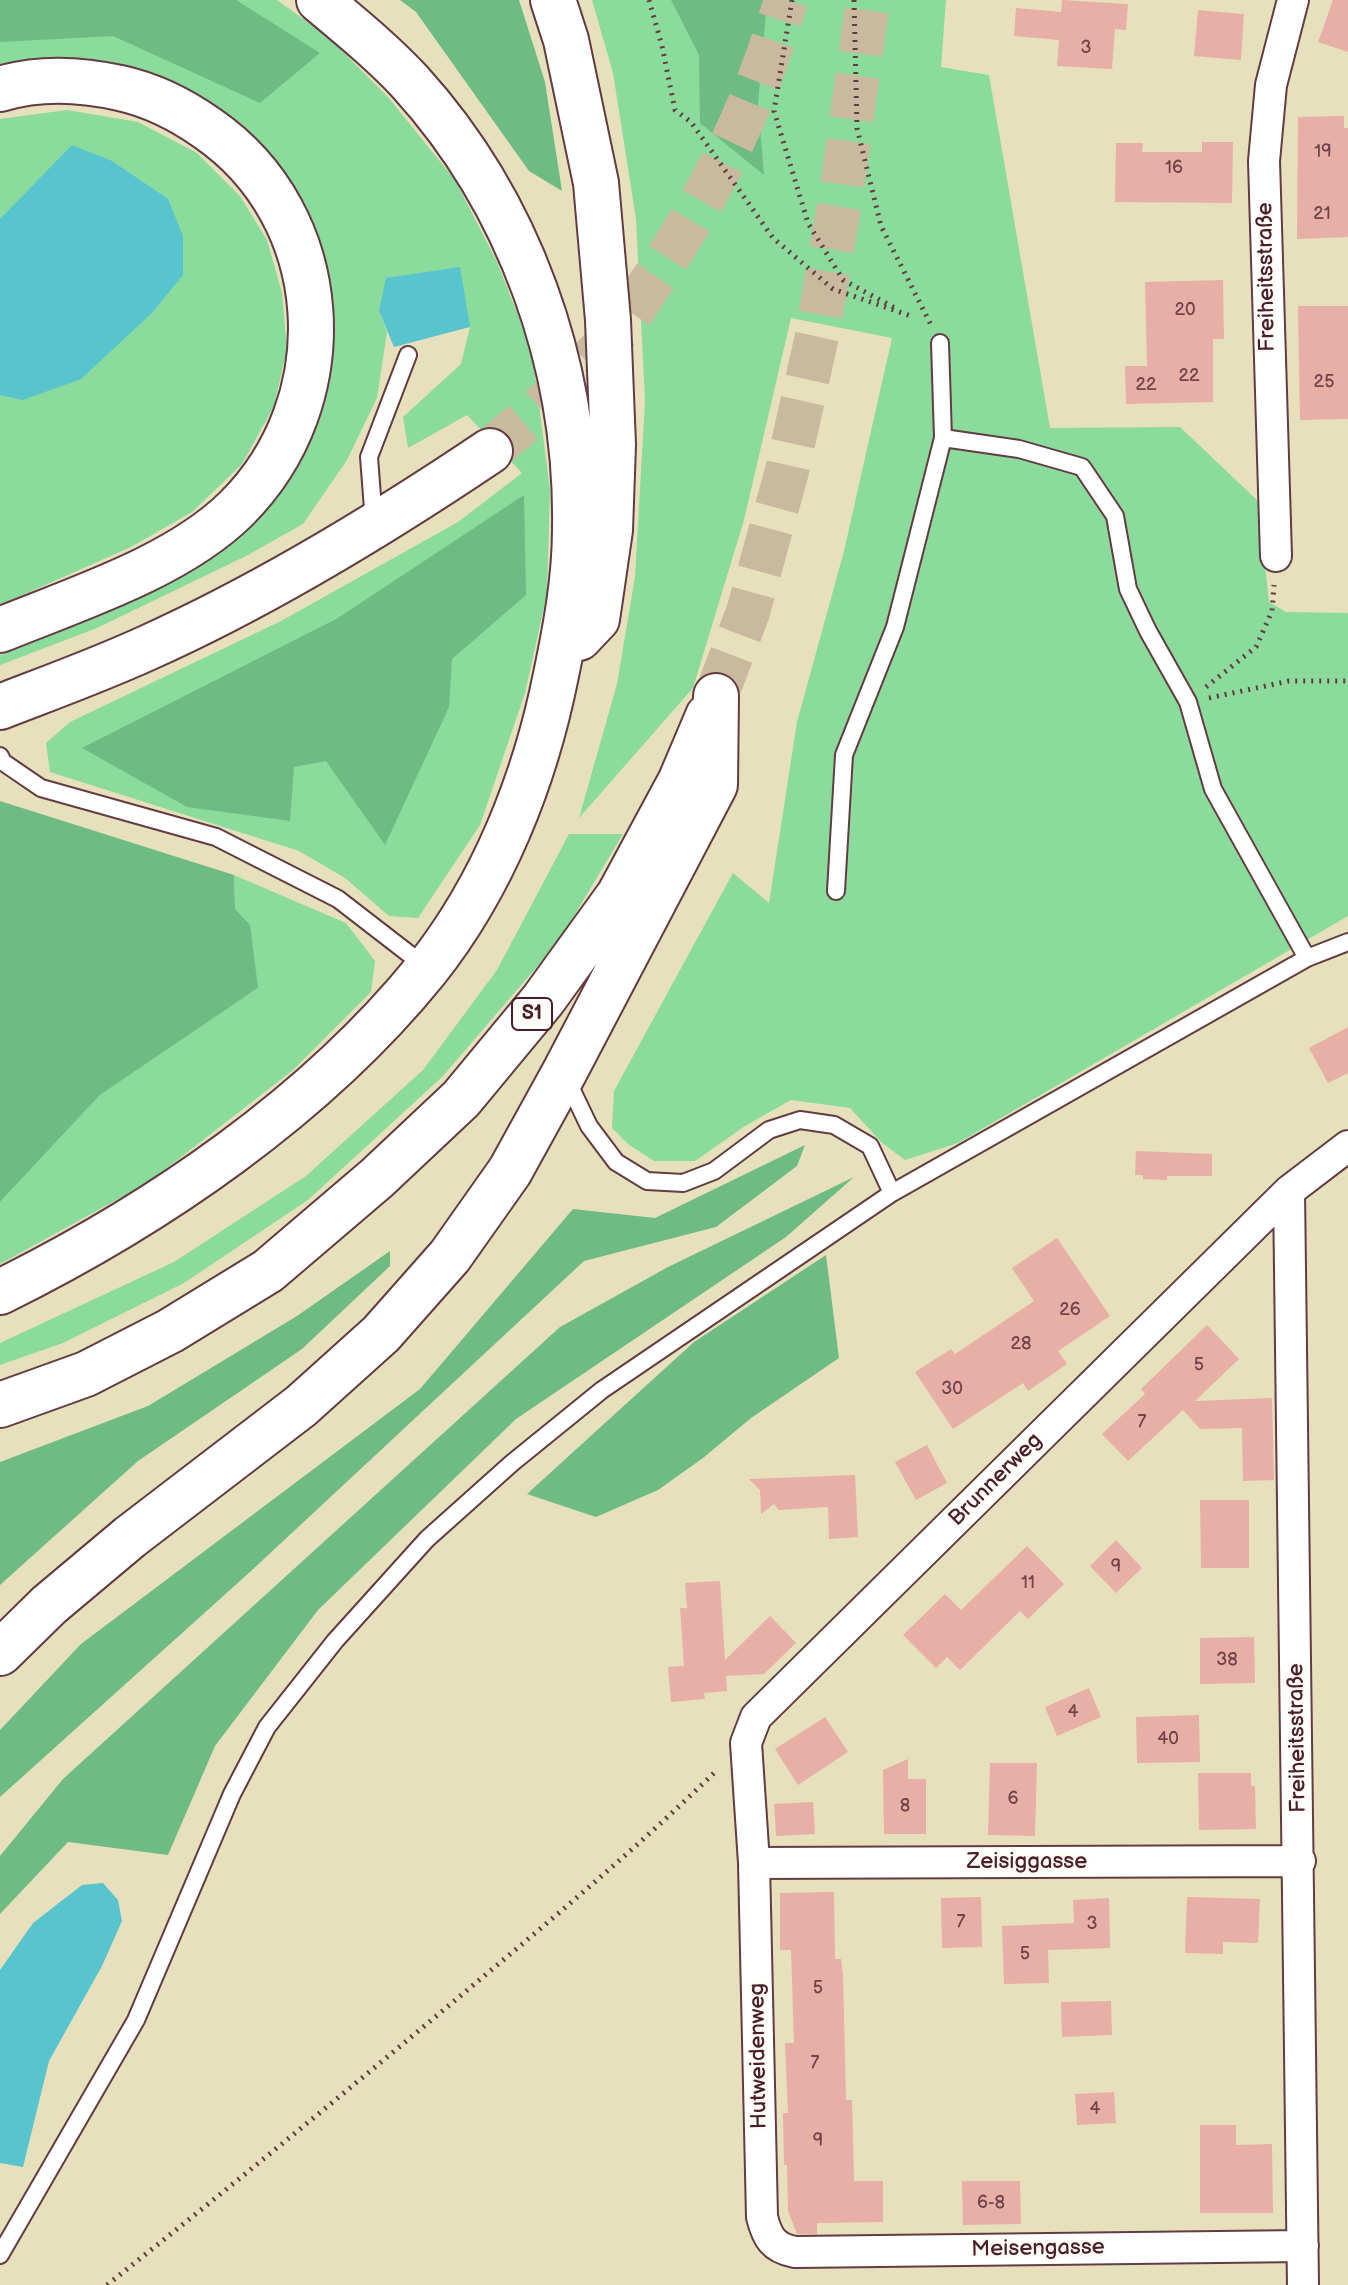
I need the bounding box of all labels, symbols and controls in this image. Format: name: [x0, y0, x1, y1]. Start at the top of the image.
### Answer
house number: 3: [1080, 37, 1092, 59]
house number: 19: [1314, 141, 1332, 163]
house number: 16: [1165, 157, 1183, 179]
street label: Freiheitsstraße: [1252, 202, 1282, 352]
house number: 21: [1313, 203, 1331, 225]
house number: 20: [1174, 299, 1196, 321]
house number: 22: [1178, 365, 1200, 387]
house number: 25: [1314, 371, 1334, 393]
house number: 22: [1135, 374, 1157, 396]
road number: S1: [512, 998, 552, 1030]
house number: 26: [1059, 1299, 1081, 1321]
house number: 28: [1010, 1333, 1032, 1355]
house number: 5: [1194, 1354, 1204, 1376]
house number: 30: [941, 1378, 963, 1400]
house number: 7: [1138, 1411, 1146, 1433]
street label: Brunnerweg: [944, 1428, 1048, 1532]
house number: 9: [1111, 1556, 1121, 1578]
house number: 11: [1021, 1572, 1035, 1594]
house number: 38: [1216, 1649, 1238, 1671]
street label: Freiheitsstraße: [1283, 1663, 1313, 1813]
house number: 4: [1068, 1701, 1078, 1723]
house number: 40: [1157, 1728, 1179, 1750]
house number: 6: [1008, 1788, 1018, 1810]
house number: 8: [900, 1795, 910, 1817]
street label: Zeisiggasse: [967, 1849, 1087, 1875]
house number: 7: [957, 1911, 965, 1933]
house number: 3: [1086, 1913, 1098, 1935]
house number: 5: [1020, 1943, 1030, 1965]
house number: 5: [813, 1977, 823, 1999]
street label: Hutweidenweg: [745, 1983, 773, 2129]
house number: 7: [811, 2052, 819, 2074]
house number: 4: [1090, 2098, 1100, 2120]
house number: 9: [813, 2130, 823, 2152]
house number: 6-8: [977, 2192, 1005, 2214]
street label: Meisengasse: [971, 2235, 1105, 2263]

